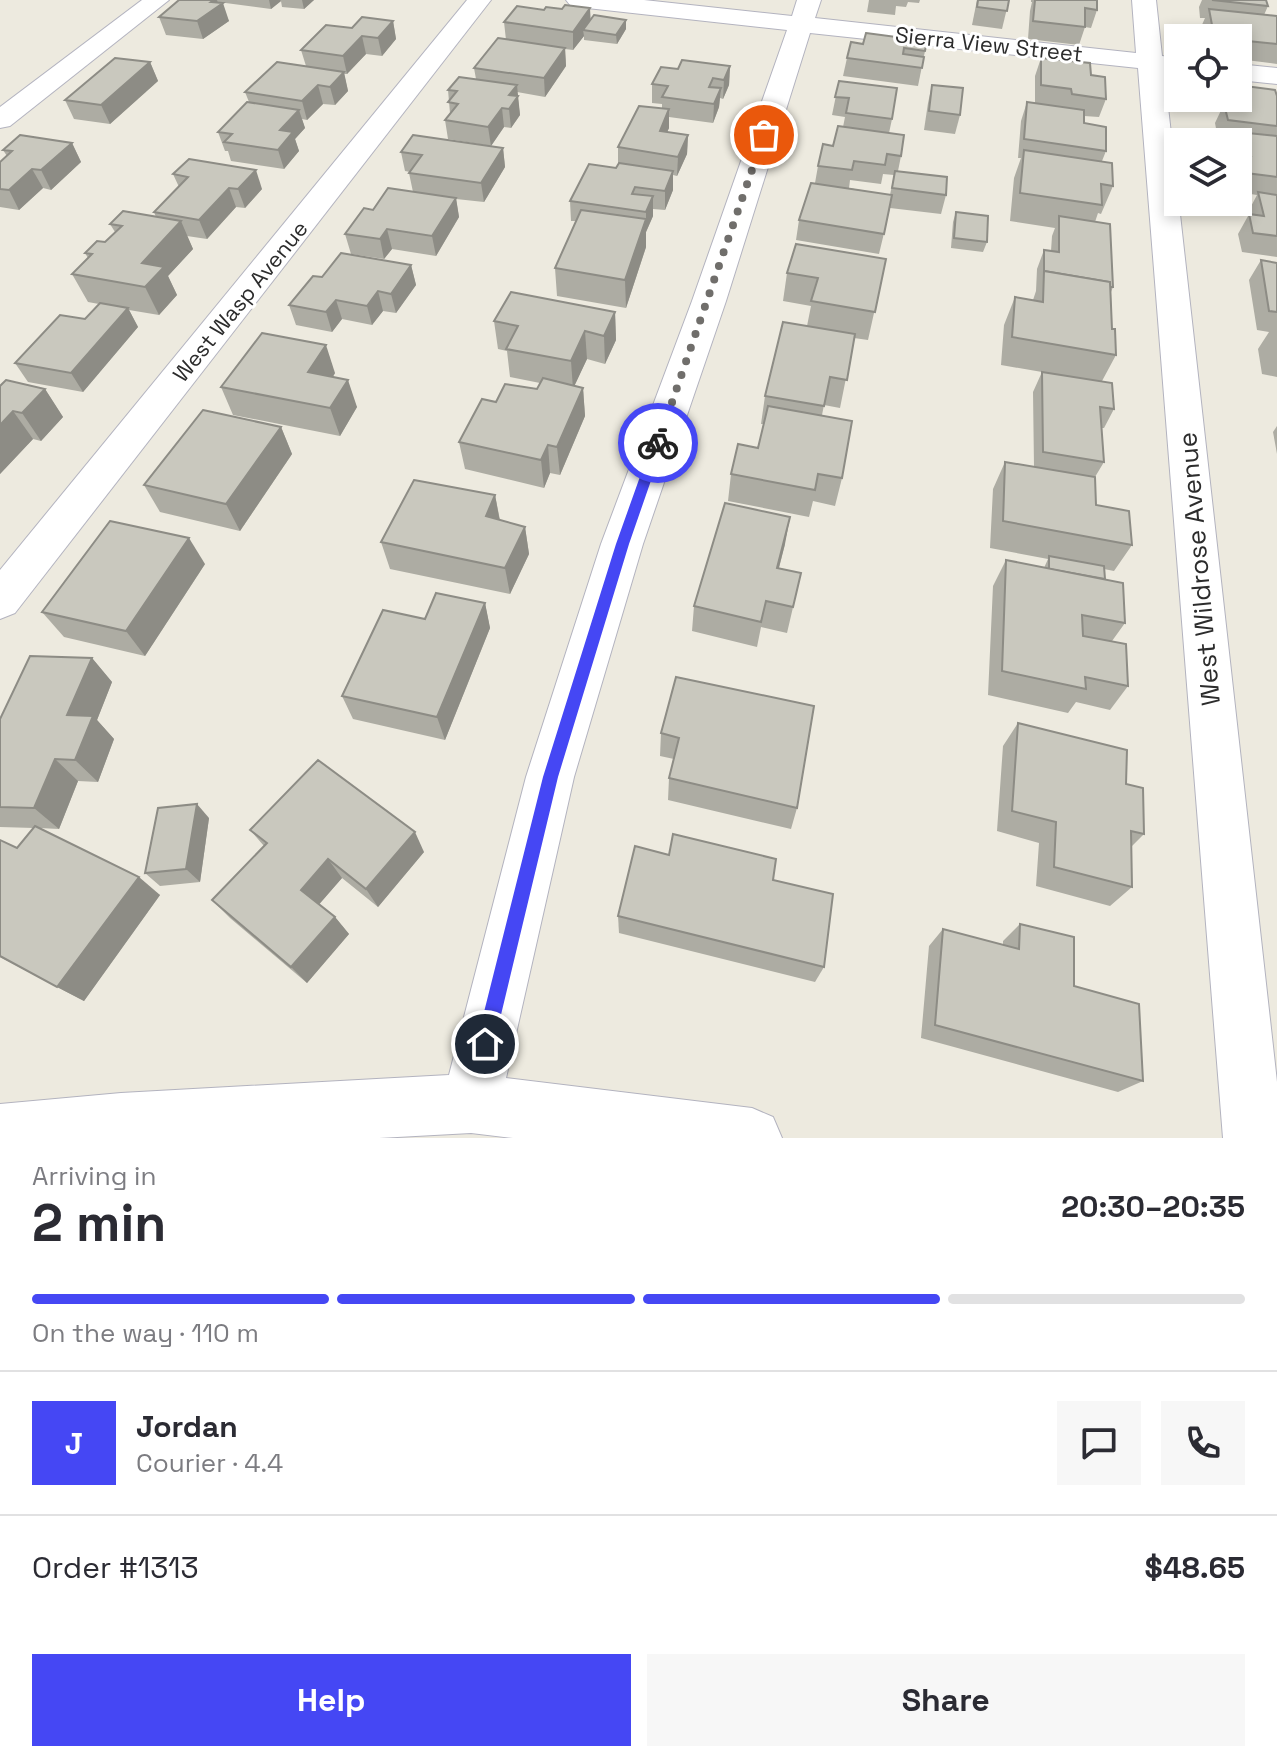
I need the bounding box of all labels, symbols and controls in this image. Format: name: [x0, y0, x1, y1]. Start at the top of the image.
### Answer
street label: Sierra View Street: [894, 20, 1084, 68]
map controls: [1164, 24, 1252, 216]
button: locate: [1164, 24, 1252, 112]
pin: [730, 101, 798, 169]
icon: bag: [742, 113, 786, 157]
button: layers: [1164, 128, 1252, 216]
street label: West Wasp Avenue: [166, 215, 314, 387]
courier: [618, 403, 698, 483]
icon: bike: [636, 421, 680, 465]
street label: West Wildrose Avenue: [1170, 431, 1228, 707]
pin: [451, 1010, 519, 1078]
icon: home: [463, 1022, 507, 1066]
text: Arriving in: [32, 1159, 156, 1193]
text: 20:30–20:35: [1061, 1187, 1245, 1226]
text: 2 min: [32, 1190, 166, 1256]
text: On the way · 110 m: [32, 1316, 259, 1350]
button: chat: [1057, 1401, 1141, 1485]
button: phone: [1161, 1401, 1245, 1485]
text: Jordan: [136, 1407, 238, 1446]
text: J: [65, 1424, 83, 1463]
text: Courier · 4.4: [136, 1446, 283, 1480]
text: Order #1313: [32, 1548, 199, 1587]
text: $48.65: [1145, 1548, 1245, 1587]
button: Help: [32, 1654, 631, 1746]
button: Share: [647, 1654, 1245, 1746]

